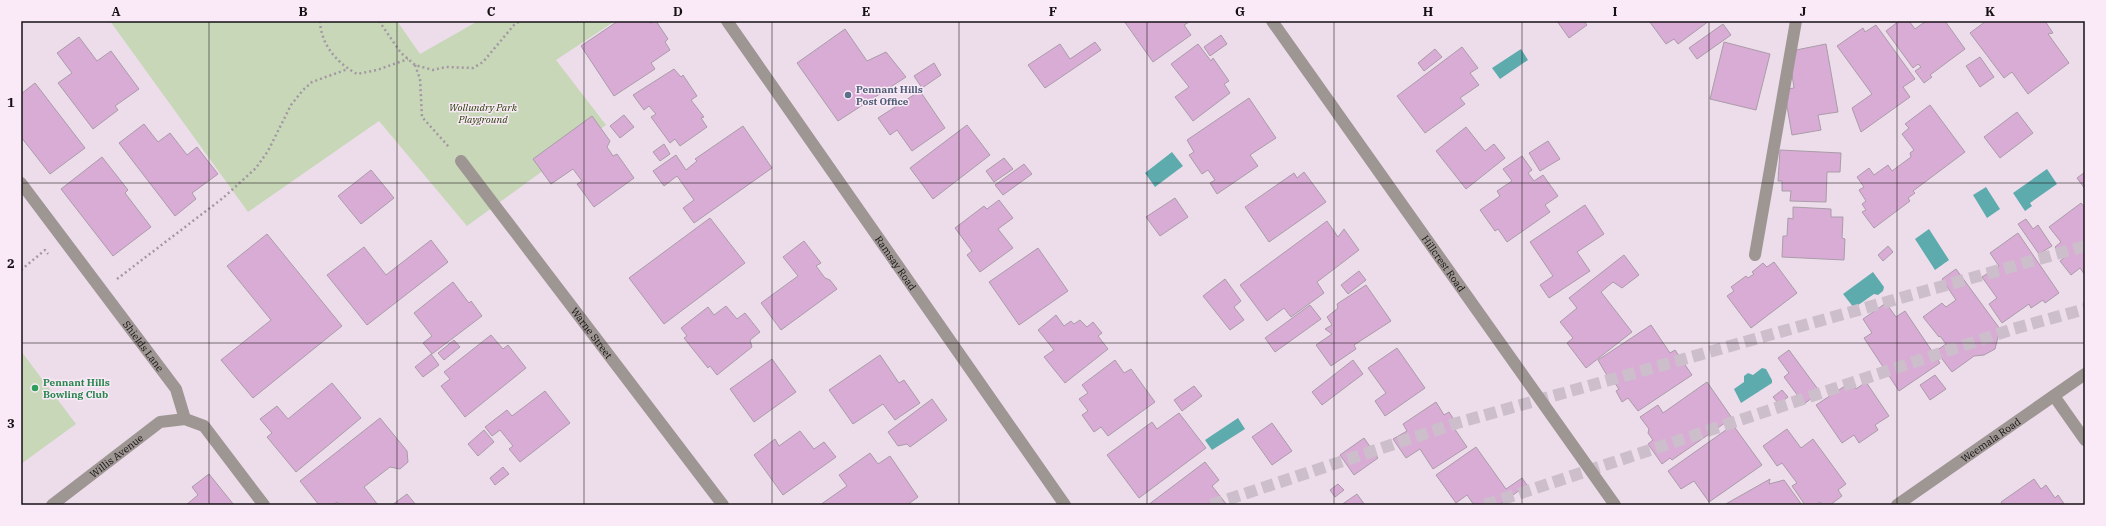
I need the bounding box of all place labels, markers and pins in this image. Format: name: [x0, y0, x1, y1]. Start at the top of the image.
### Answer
place label: Pennant Hills Post Office: [856, 83, 923, 108]
marker: Pennant Hills Post Office: [843, 90, 853, 100]
place label: Pennant Hills Bowling Club: [43, 376, 110, 401]
marker: Pennant Hills Bowling Club: [30, 383, 40, 393]

